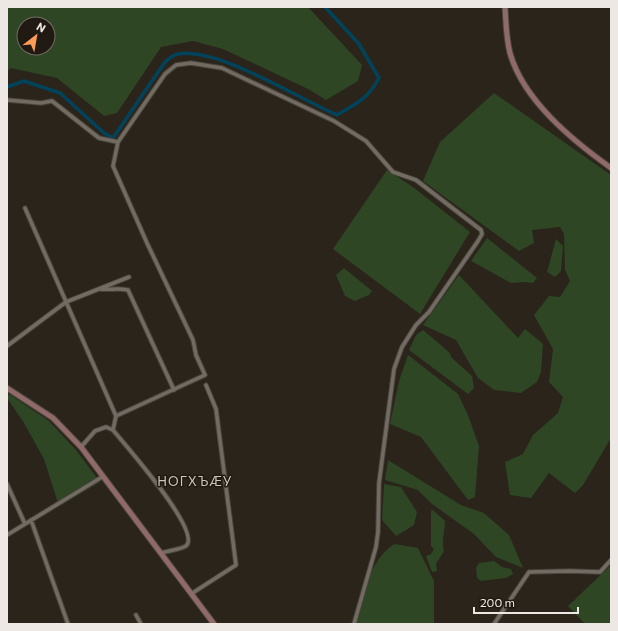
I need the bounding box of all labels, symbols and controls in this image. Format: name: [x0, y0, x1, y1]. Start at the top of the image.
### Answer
north arrow: [16, 16, 56, 56]
text: N: [35, 19, 48, 35]
district label: НОГХЪÆУ: [157, 473, 233, 489]
scale bar: [474, 589, 578, 615]
text: 200 m: [480, 595, 515, 609]

